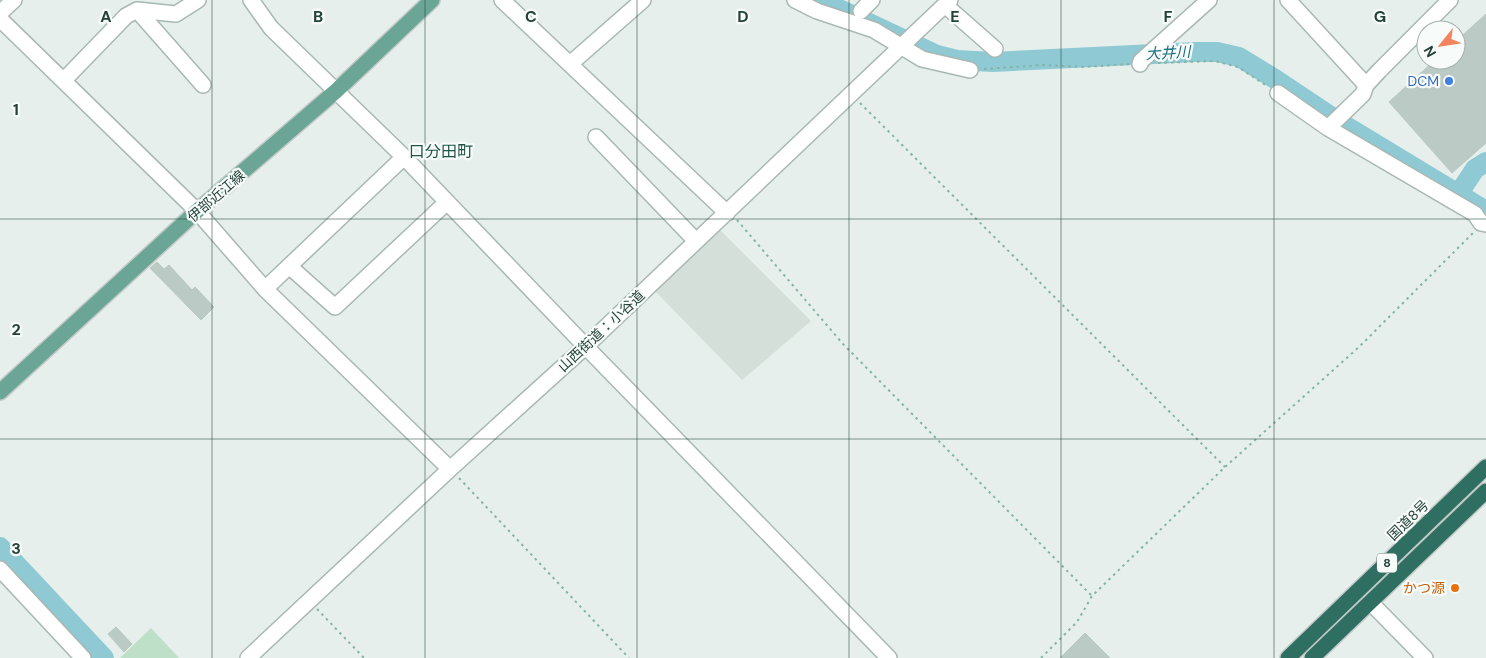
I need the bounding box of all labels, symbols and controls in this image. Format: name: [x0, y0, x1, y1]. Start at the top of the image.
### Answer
text: A: [100, 6, 112, 27]
text: B: [313, 6, 323, 27]
text: C: [525, 6, 537, 27]
text: D: [737, 6, 749, 27]
text: E: [950, 6, 960, 27]
text: F: [1164, 6, 1173, 27]
text: G: [1374, 6, 1386, 27]
north arrow: [1416, 20, 1466, 70]
water label: 大井川: [1145, 42, 1193, 64]
text: N: [1419, 43, 1440, 60]
place label: DCM: [1408, 72, 1439, 90]
marker: DCM: [1443, 75, 1455, 87]
text: 1: [13, 99, 19, 120]
district label: 口分田町: [409, 141, 473, 162]
street label: 伊部近江線: [184, 166, 248, 226]
street label: 山西街道：小谷道: [554, 286, 648, 376]
text: 2: [11, 319, 21, 340]
street label: 国道8号: [1384, 496, 1432, 544]
text: 3: [11, 538, 21, 559]
road number: 8: [1377, 554, 1397, 572]
place label: かつ源: [1403, 579, 1445, 597]
marker: かつ源: [1449, 582, 1461, 594]

